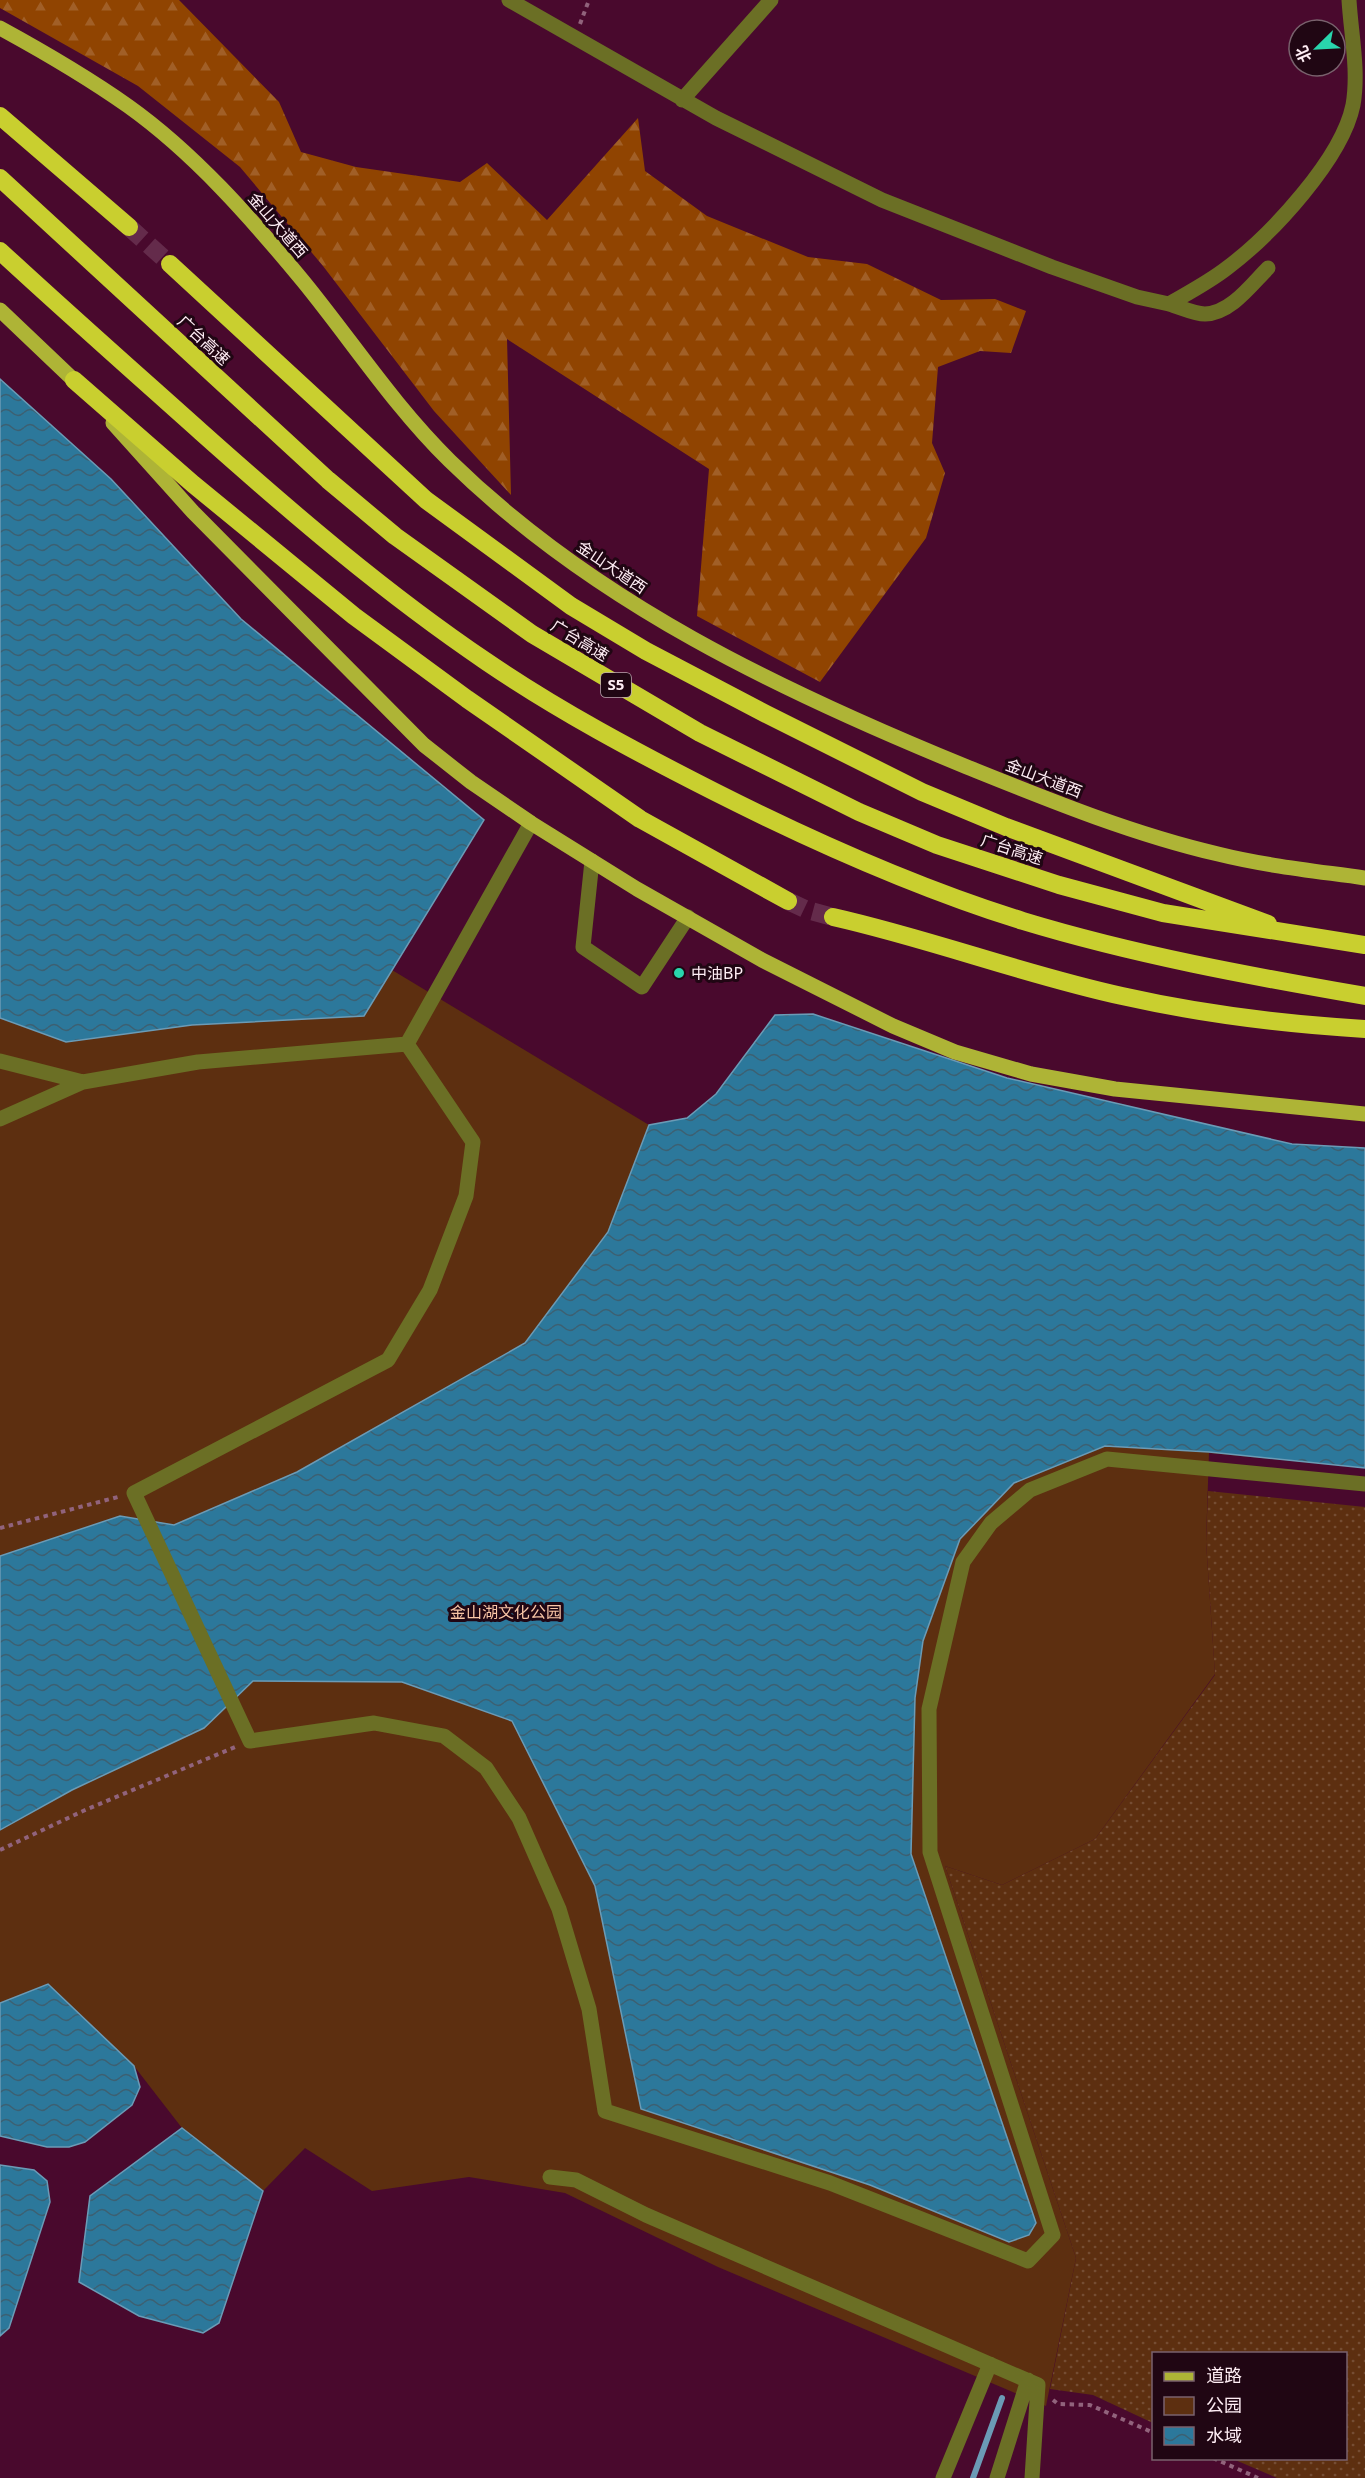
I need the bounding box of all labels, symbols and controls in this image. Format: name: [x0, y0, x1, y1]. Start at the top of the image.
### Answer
north arrow: [1287, 18, 1347, 78]
text: 北: [1290, 42, 1317, 66]
street label: 金山大道西: [243, 188, 313, 262]
street label: 广台高速: [173, 310, 235, 370]
street label: 金山大道西: [573, 536, 651, 598]
street label: 广台高速: [547, 614, 613, 666]
road number: S5: [601, 673, 631, 697]
street label: 金山大道西: [1003, 753, 1085, 803]
street label: 广台高速: [978, 829, 1046, 869]
place label: 中油BP: [691, 962, 743, 984]
marker: 中油BP: [672, 966, 686, 980]
park label: 金山湖文化公园: [450, 1601, 562, 1623]
legend: [1152, 2352, 1347, 2460]
text: 道路: [1206, 2363, 1242, 2387]
text: 公园: [1206, 2393, 1242, 2417]
text: 水域: [1206, 2423, 1242, 2447]

